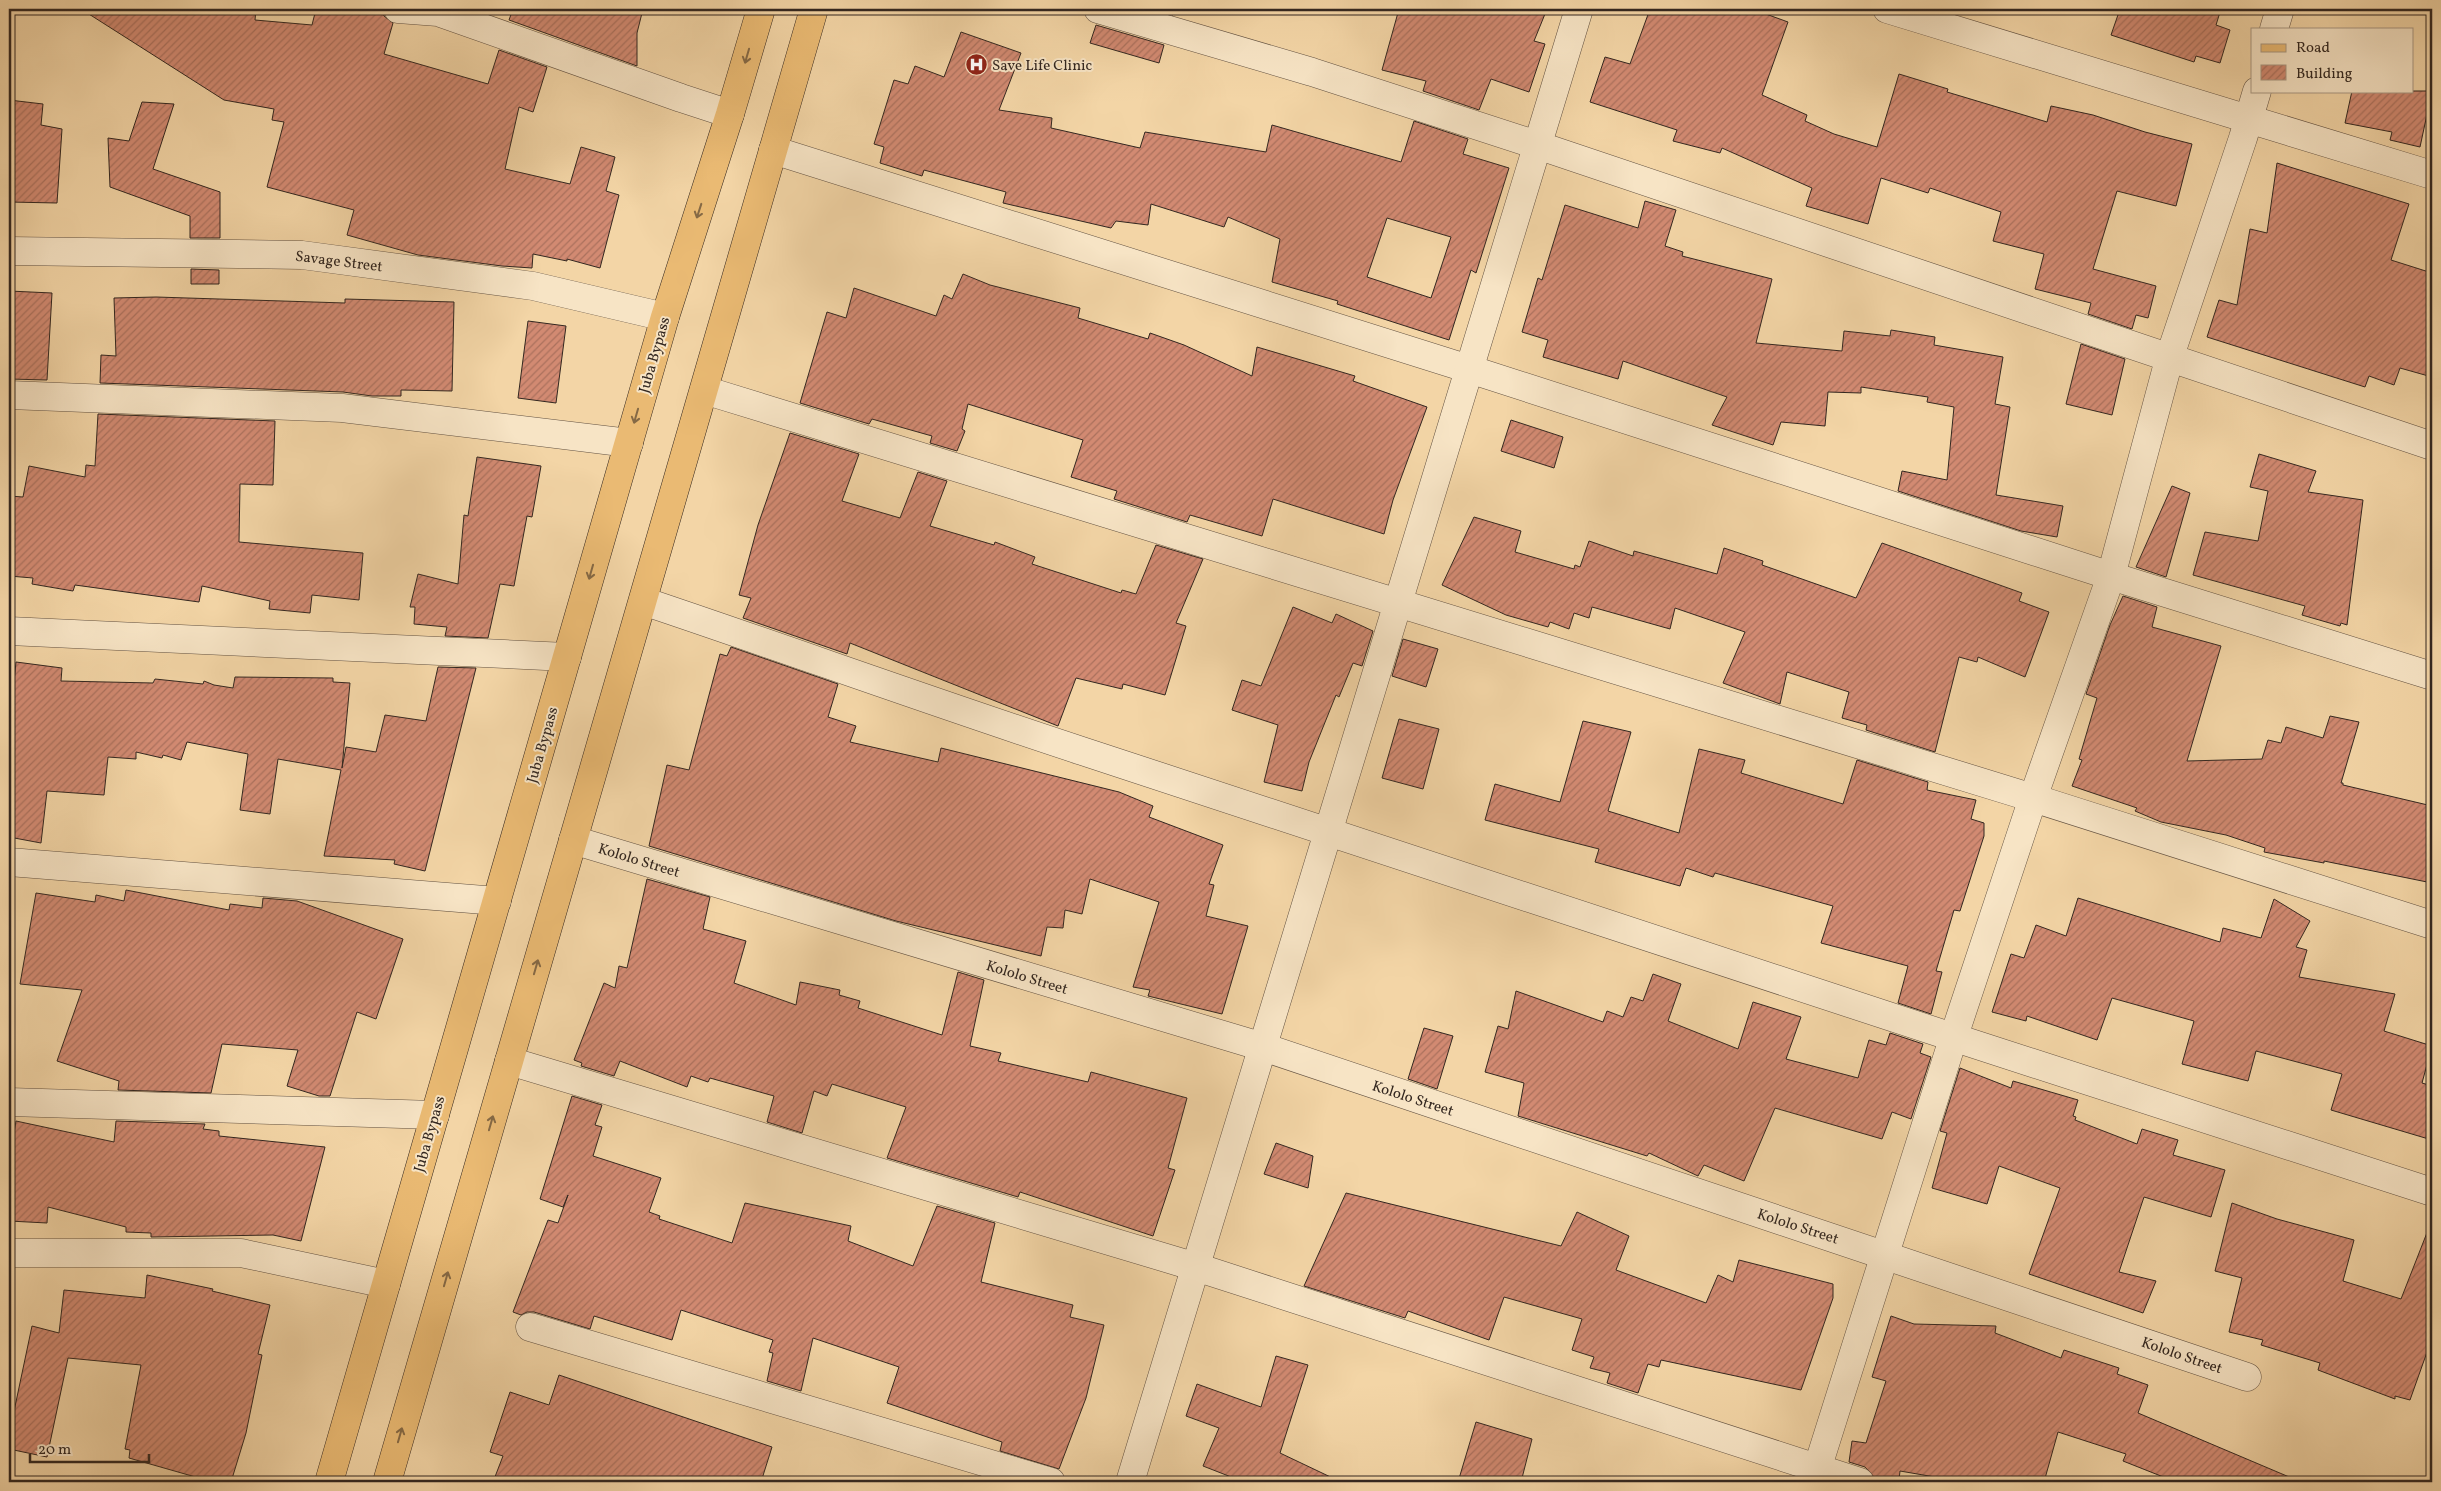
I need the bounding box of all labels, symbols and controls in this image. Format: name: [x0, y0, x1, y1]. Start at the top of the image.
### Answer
legend: [2251, 28, 2414, 92]
text: Road: [2296, 38, 2330, 59]
one-way arrow: [742, 47, 752, 63]
hospital icon: Save Life Clinic: [964, 53, 988, 77]
place label: Save Life Clinic: [992, 56, 1093, 77]
text: Building: [2296, 64, 2353, 85]
one-way arrow: [694, 202, 703, 218]
street label: Savage Street: [294, 247, 384, 278]
street label: Juba Bypass: [635, 315, 676, 396]
one-way arrow: [631, 408, 641, 424]
one-way arrow: [586, 564, 596, 580]
street label: Juba Bypass: [523, 705, 564, 786]
street label: Kololo Street: [595, 839, 682, 884]
street label: Kololo Street: [983, 956, 1070, 1001]
one-way arrow: [532, 960, 542, 976]
street label: Kololo Street: [1369, 1076, 1456, 1122]
street label: Juba Bypass: [410, 1094, 451, 1175]
one-way arrow: [487, 1116, 496, 1132]
street label: Kololo Street: [1754, 1204, 1841, 1250]
one-way arrow: [441, 1272, 451, 1288]
street label: Kololo Street: [2138, 1333, 2225, 1380]
one-way arrow: [396, 1428, 406, 1444]
scale bar: [30, 1431, 149, 1463]
text: 20 m: [38, 1440, 71, 1461]

